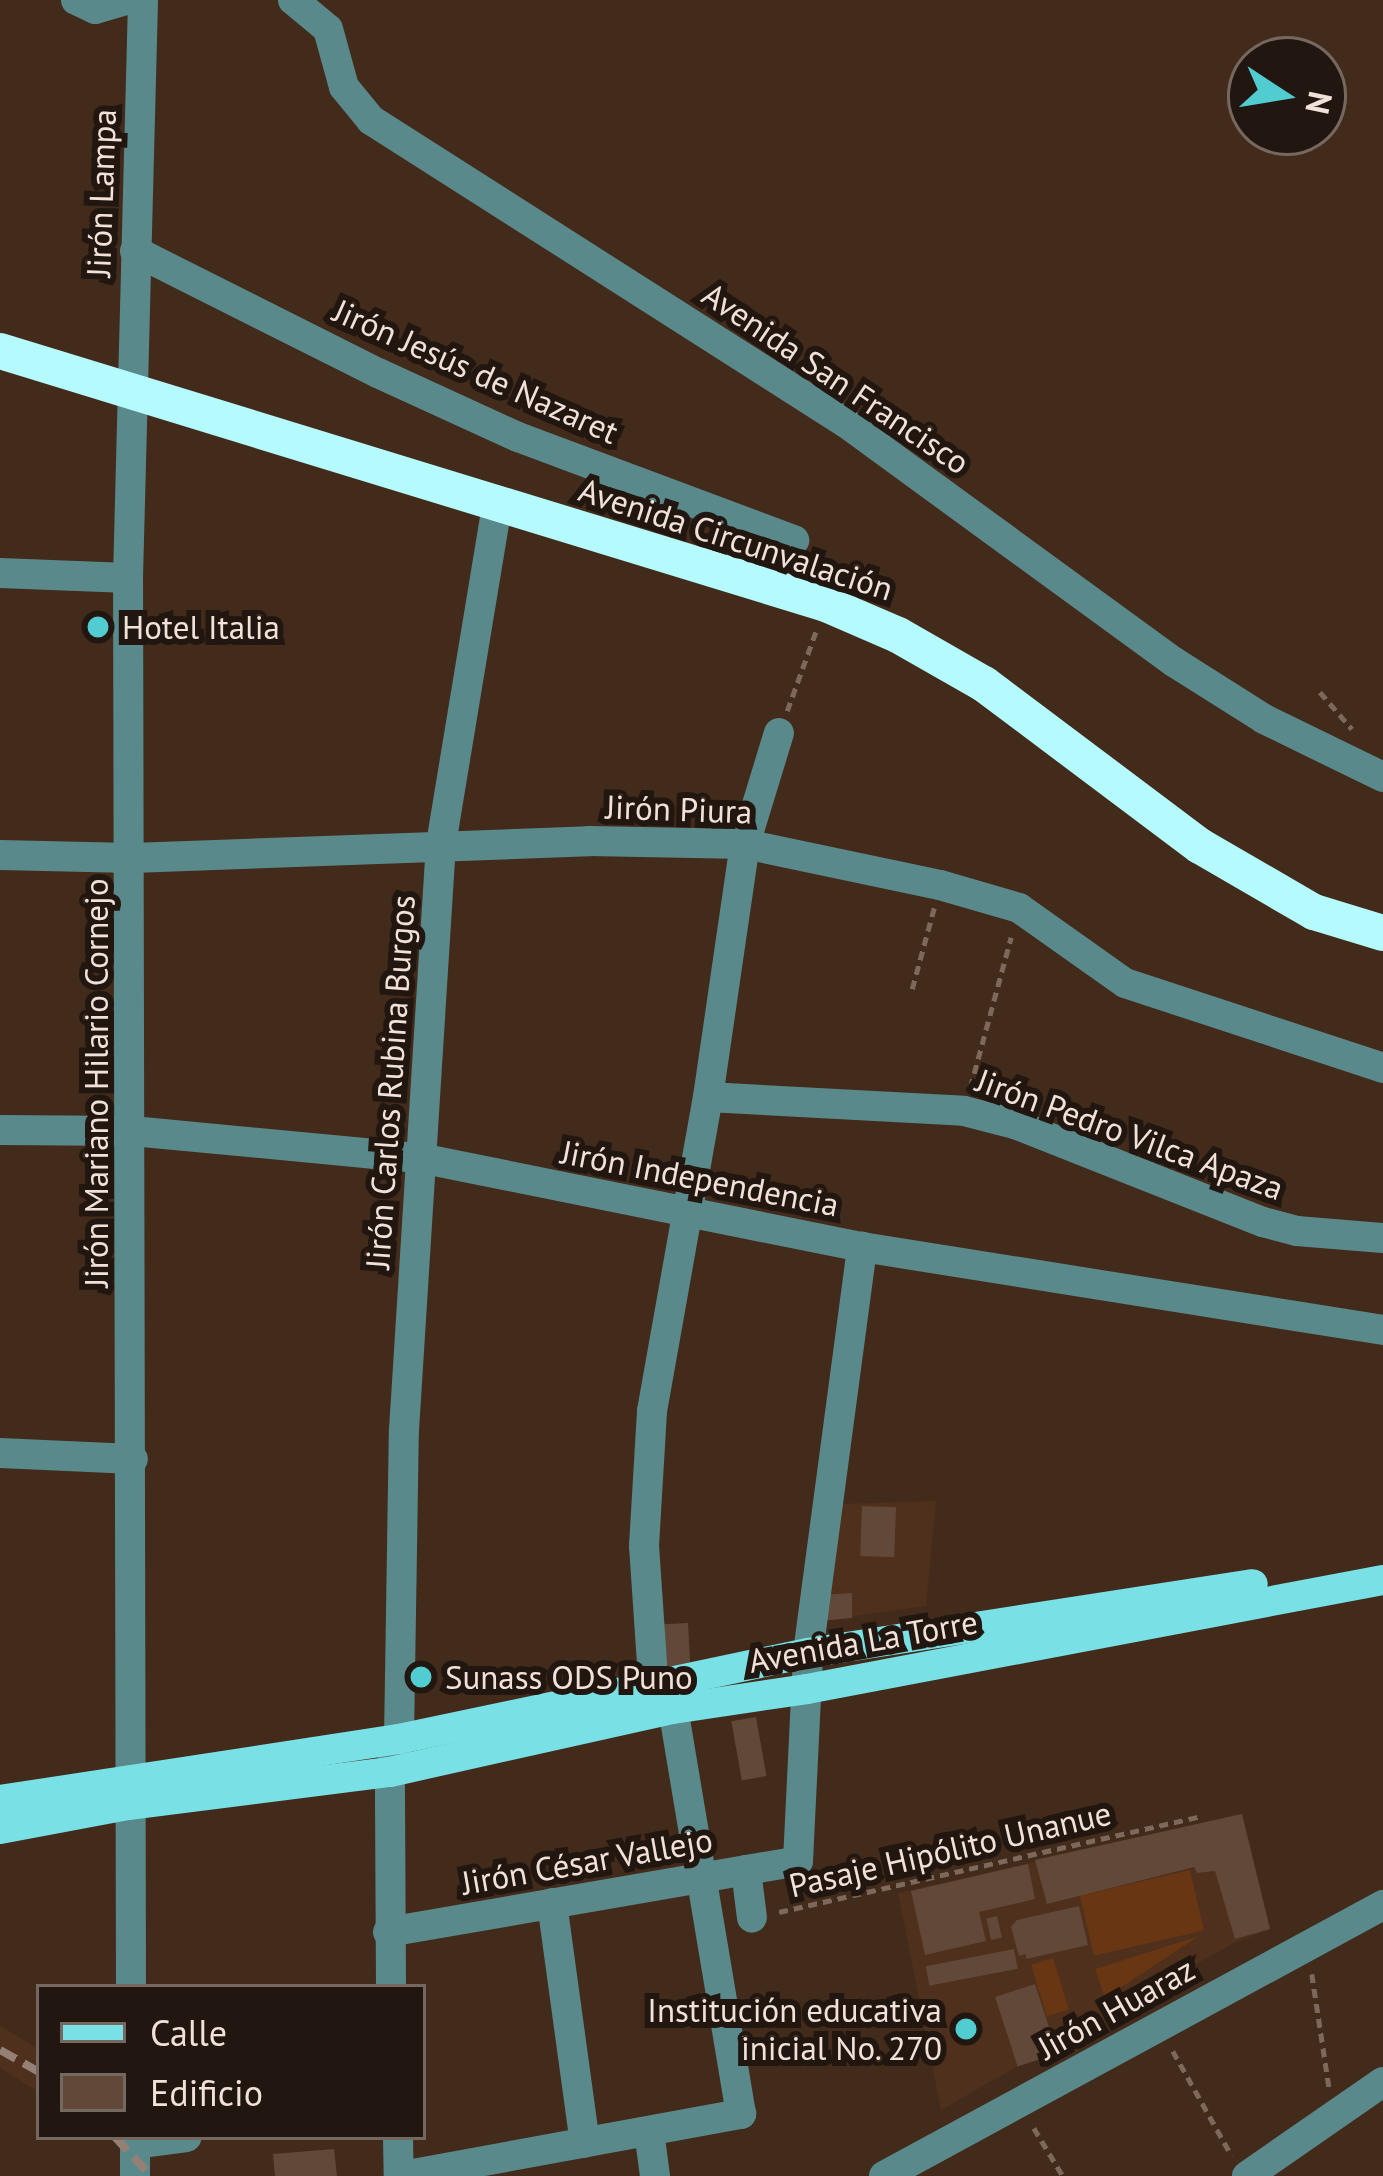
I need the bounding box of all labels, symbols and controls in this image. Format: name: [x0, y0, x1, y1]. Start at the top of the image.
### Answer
north arrow: [1227, 36, 1347, 156]
text: N: [1296, 88, 1343, 118]
street label: Jirón Lampa: [78, 108, 124, 278]
street label: Avenida San Francisco: [695, 274, 977, 482]
street label: Jirón Jesús de Nazaret: [328, 290, 624, 452]
street label: Avenida Circunvalación: [574, 470, 898, 608]
place label: Hotel Italia: [122, 607, 280, 647]
marker: Hotel Italia: [85, 614, 111, 640]
street label: Jirón Piura: [605, 787, 753, 831]
street label: Jirón Mariano Hilario Cornejo: [76, 878, 116, 1288]
street label: Jirón Carlos Rubina Burgos: [357, 894, 423, 1270]
street label: Jirón Pedro Vilca Apaza: [970, 1060, 1290, 1208]
street label: Jirón Independencia: [558, 1132, 842, 1224]
street label: Avenida La Torre: [745, 1601, 981, 1681]
place label: Sunass ODS Puno: [445, 1657, 693, 1697]
marker: Sunass ODS Puno: [408, 1664, 434, 1690]
street label: Pasaje Hipólito Unanue: [785, 1793, 1115, 1905]
street label: Jirón César Vallejo: [458, 1819, 716, 1903]
street label: Jirón Huaraz: [1031, 1949, 1201, 2067]
legend: [36, 1984, 426, 2140]
place label: Institución educativa inicial No. 270: [647, 1990, 942, 2068]
text: Calle: [150, 2009, 227, 2056]
marker: Institución educativa inicial No. 270: [953, 2016, 979, 2042]
text: Edificio: [150, 2069, 263, 2116]

